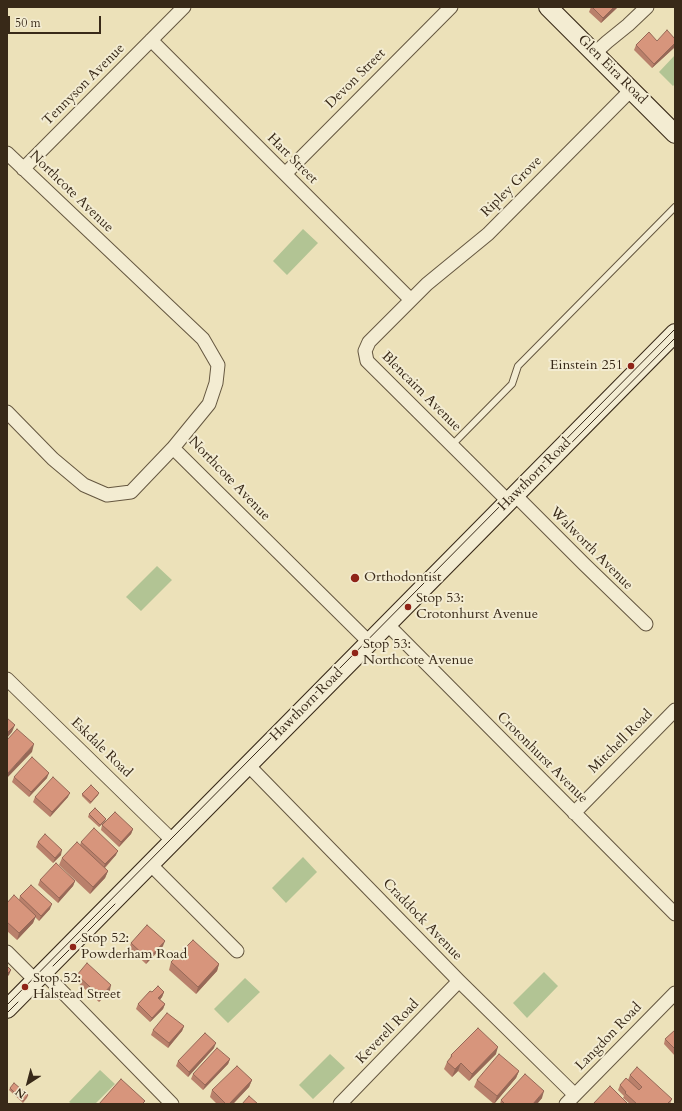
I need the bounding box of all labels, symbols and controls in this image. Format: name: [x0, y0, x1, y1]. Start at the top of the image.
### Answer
scale bar: [10, 8, 103, 34]
text: 50 m: [15, 15, 41, 31]
street label: Glen Eira Road: [574, 32, 650, 108]
street label: Tennyson Avenue: [39, 40, 129, 130]
street label: Devon Street: [323, 46, 389, 112]
street label: Hart Street: [263, 130, 321, 188]
street label: Northcote Avenue: [25, 148, 117, 236]
street label: Ripley Grove: [478, 153, 546, 221]
street label: Blencairn Avenue: [378, 349, 464, 435]
place label: Einstein 251: [550, 358, 623, 374]
marker: Einstein 251: [626, 361, 636, 371]
street label: Northcote Avenue: [185, 433, 273, 525]
street label: Hawthorn Road: [495, 435, 575, 515]
street label: Walworth Avenue: [546, 504, 636, 594]
place label: Orthodontist: [364, 570, 441, 586]
marker: Orthodontist: [349, 572, 361, 584]
place label: Stop 53: Crotonhurst Avenue: [416, 591, 538, 624]
marker: Stop 53: Crotonhurst Avenue: [403, 602, 413, 612]
place label: Stop 53: Northcote Avenue: [363, 637, 474, 670]
marker: Stop 53: Northcote Avenue: [350, 648, 360, 658]
street label: Hawthorn Road: [267, 665, 347, 745]
street label: Mitchell Road: [585, 706, 657, 778]
street label: Crotonhurst Avenue: [493, 709, 591, 807]
street label: Eskdale Road: [67, 715, 135, 781]
street label: Craddock Avenue: [379, 876, 465, 964]
place label: Stop 52: Powderham Road: [81, 931, 187, 964]
marker: Stop 52: Powderham Road: [68, 942, 78, 952]
place label: Stop 52: Halstead Street: [33, 971, 121, 1004]
marker: Stop 52: Halstead Street: [20, 982, 30, 992]
street label: Keverell Road: [353, 996, 423, 1068]
street label: Langdon Road: [572, 1000, 646, 1074]
north arrow: [8, 1063, 48, 1103]
text: N: [12, 1084, 29, 1102]

